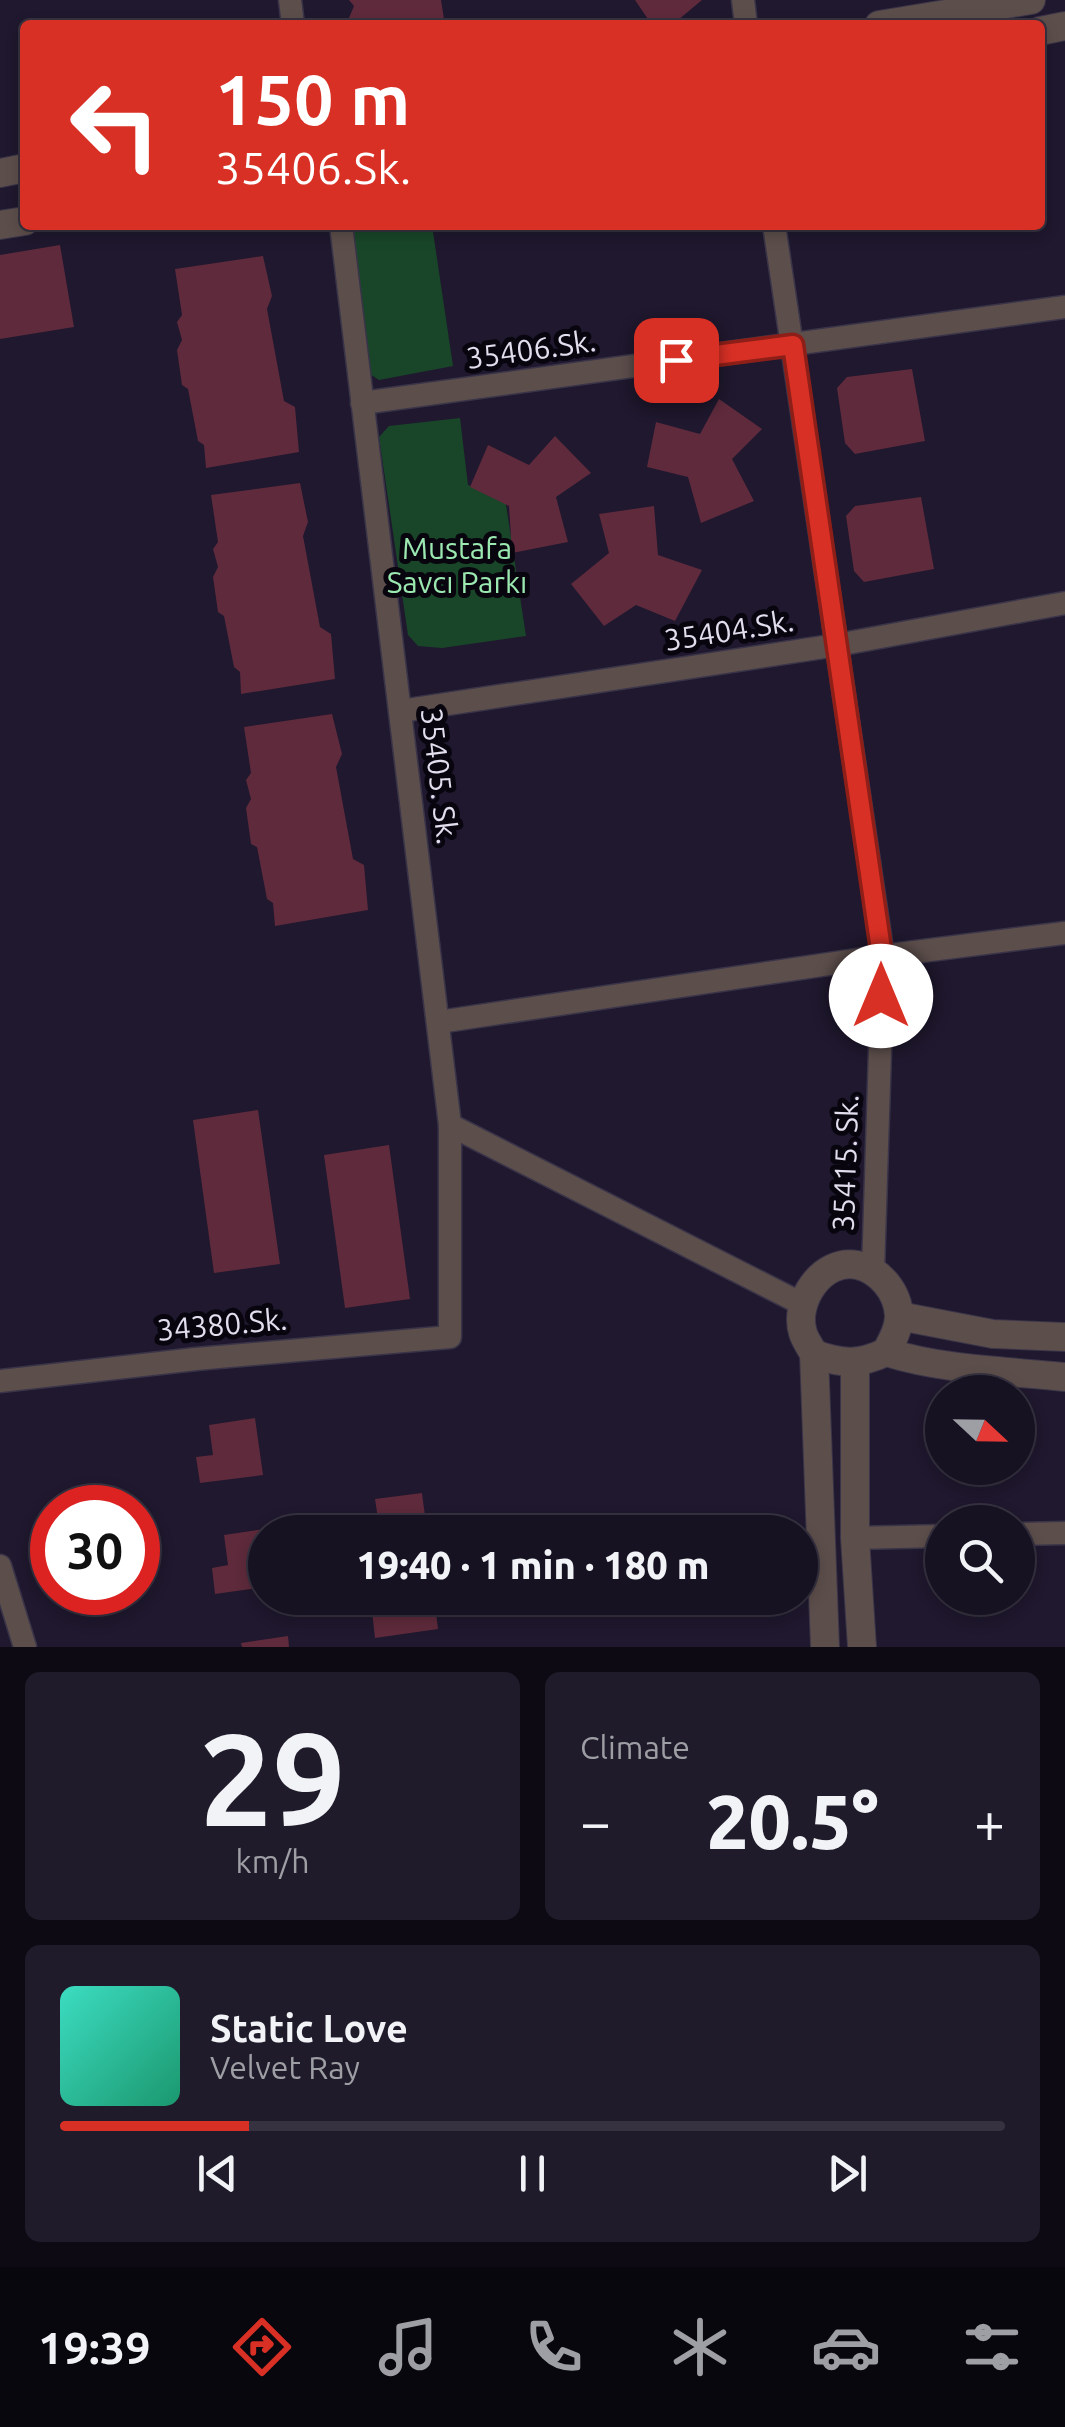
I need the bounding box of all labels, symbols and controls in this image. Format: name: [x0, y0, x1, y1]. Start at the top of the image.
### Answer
icon: left: [50, 60, 180, 190]
text: 150 m: [215, 60, 410, 138]
text: 35406.Sk.: [215, 142, 411, 193]
pin: [634, 318, 719, 403]
street label: 35406.Sk.: [464, 323, 598, 375]
icon: arrive: [649, 333, 704, 388]
park label: Mustafa Savcı Parkı: [387, 531, 527, 599]
street label: 35404.Sk.: [662, 603, 796, 657]
street label: 35405. Sk.: [415, 706, 465, 846]
position arrow: [829, 944, 933, 1048]
street label: 35415. Sk.: [826, 1094, 864, 1232]
street label: 34380.Sk.: [155, 1301, 288, 1347]
north arrow: [925, 1375, 1035, 1485]
map controls: [925, 1375, 1035, 1615]
speed limit sign: 30: [30, 1485, 160, 1615]
button: search: [925, 1505, 1035, 1615]
text: 19:40 · 1 min · 180 m: [356, 1544, 710, 1586]
text: 29: [199, 1705, 346, 1851]
text: Climate: [580, 1729, 690, 1765]
text: 20.5°: [706, 1779, 879, 1863]
text: −: [580, 1791, 611, 1852]
text: +: [974, 1791, 1005, 1852]
text: km/h: [236, 1843, 309, 1879]
text: Static Love: [210, 2007, 408, 2049]
text: Velvet Ray: [210, 2049, 360, 2085]
icon: previous: [190, 2146, 245, 2201]
icon: pause: [505, 2146, 560, 2201]
icon: next: [820, 2146, 875, 2201]
icon: directions: [227, 2312, 297, 2382]
icon: music: [373, 2312, 443, 2382]
icon: phone: [519, 2312, 589, 2382]
icon: climate: [665, 2312, 735, 2382]
icon: car: [811, 2312, 881, 2382]
icon: filters: [957, 2312, 1027, 2382]
text: 19:39: [38, 2322, 151, 2373]

